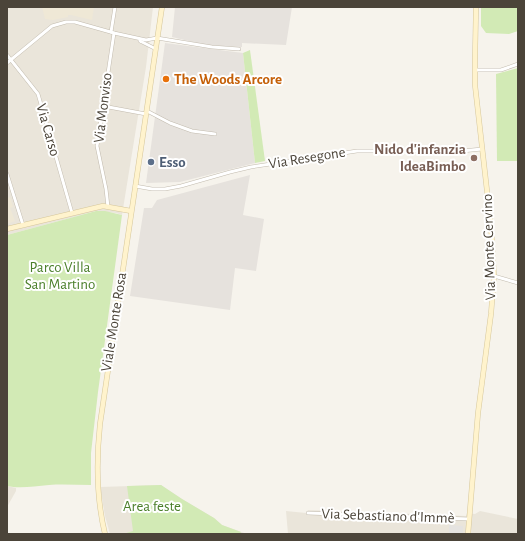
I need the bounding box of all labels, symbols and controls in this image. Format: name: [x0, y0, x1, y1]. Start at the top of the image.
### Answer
street label: Via Monviso: [91, 72, 115, 144]
place label: The Woods Arcore: [174, 72, 282, 87]
marker: The Woods Arcore: [161, 74, 171, 84]
street label: Via Carso: [33, 102, 63, 158]
place label: Nido d'infanzia IdeaBimbo: [374, 142, 466, 174]
street label: Via Resegone: [267, 145, 347, 171]
marker: Nido d'infanzia IdeaBimbo: [469, 153, 479, 163]
place label: Esso: [159, 155, 186, 170]
marker: Esso: [146, 157, 156, 167]
street label: Via Monte Cervino: [480, 194, 498, 300]
park label: Parco Villa San Martino: [25, 260, 95, 292]
street label: Viale Monte Rosa: [99, 271, 129, 373]
park label: Area feste: [123, 499, 181, 514]
street label: Via Sebastiano d'Immè: [321, 506, 455, 526]

